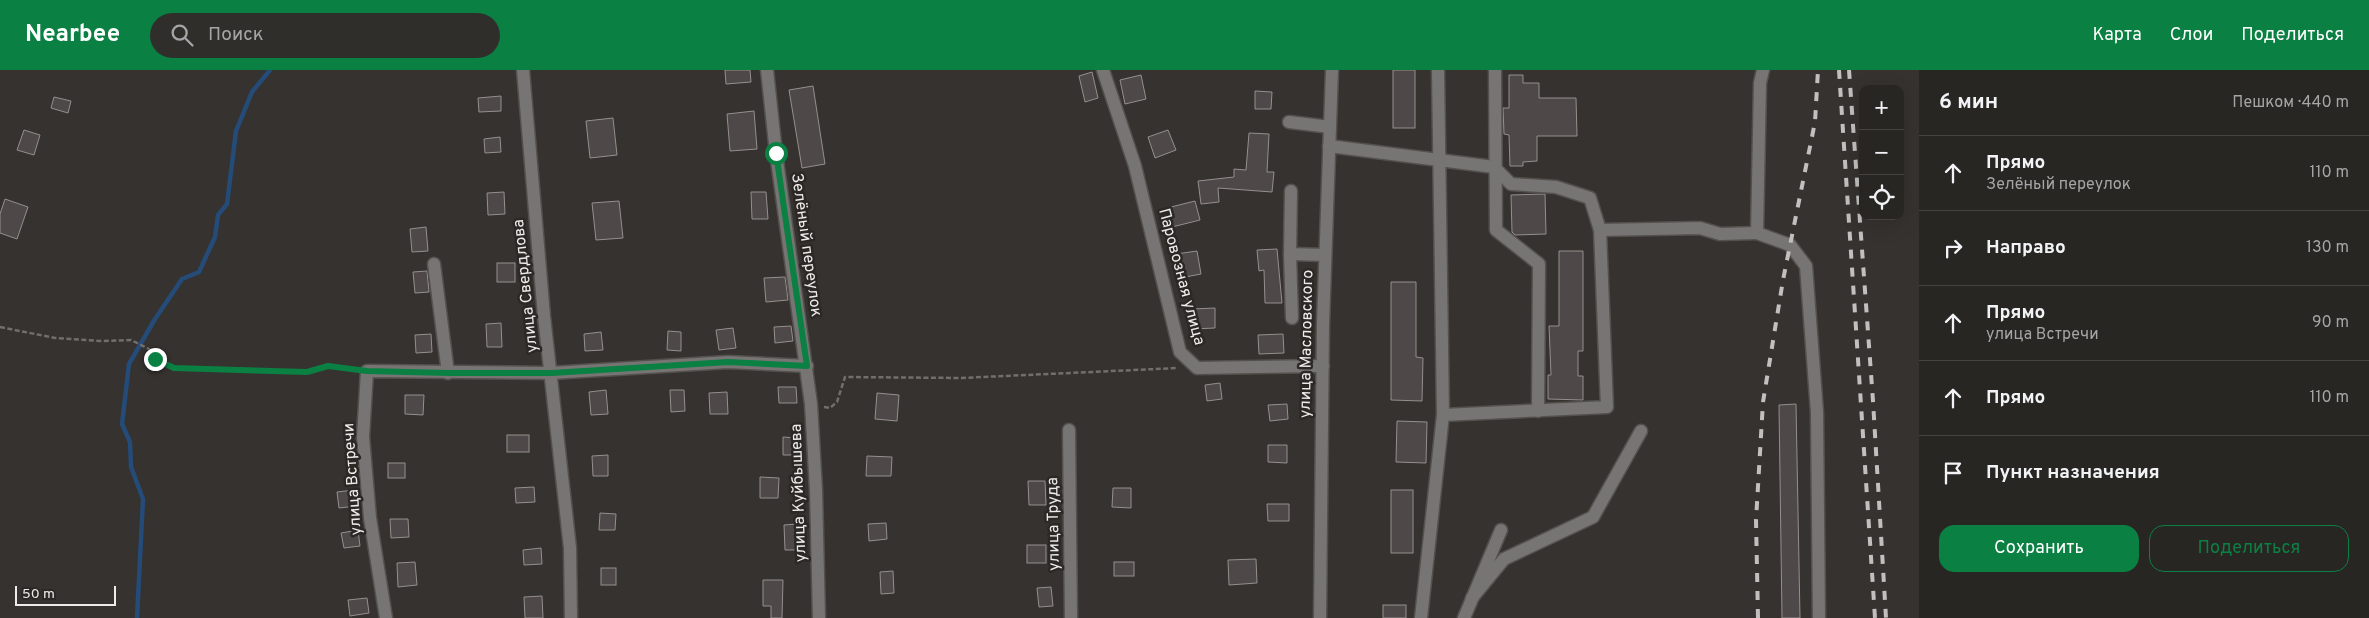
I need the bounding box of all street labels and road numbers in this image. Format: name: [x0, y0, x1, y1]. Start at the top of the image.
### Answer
street label: Зелёный переулок: [786, 172, 826, 318]
street label: Паровозная улица: [1153, 206, 1209, 348]
street label: улица Свердлова: [509, 218, 543, 354]
street label: улица Масловского: [1296, 269, 1318, 418]
street label: улица Встречи: [339, 422, 367, 536]
street label: улица Куйбышева: [787, 423, 811, 563]
street label: улица Труда: [1043, 477, 1065, 571]

